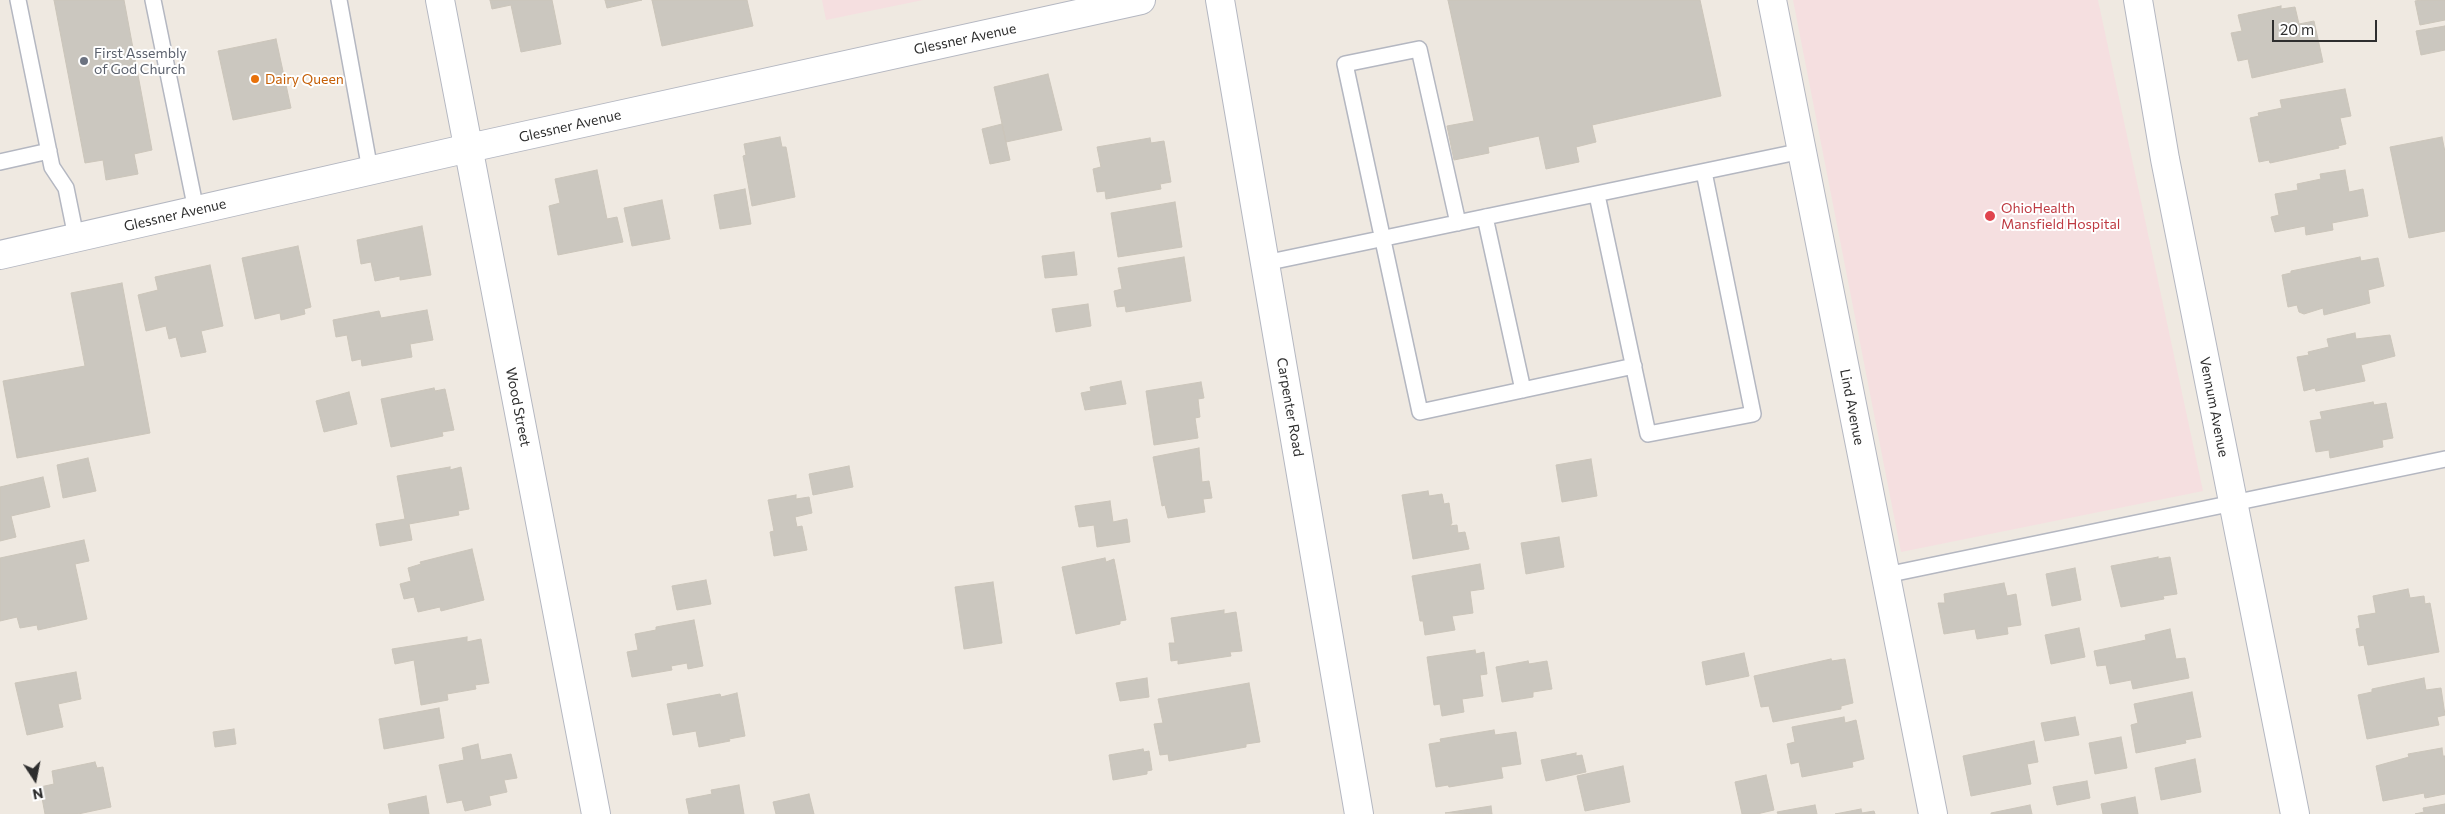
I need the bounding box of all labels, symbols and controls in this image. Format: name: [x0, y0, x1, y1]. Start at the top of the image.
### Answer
scale bar: [2275, 10, 2380, 42]
street label: Glessner Avenue: [912, 20, 1018, 58]
text: 20 m: [2280, 20, 2314, 38]
place label: First Assembly of God Church: [94, 45, 187, 78]
marker: First Assembly of God Church: [78, 55, 90, 67]
place label: Dairy Queen: [265, 71, 344, 87]
marker: Dairy Queen: [249, 73, 261, 85]
street label: Glessner Avenue: [517, 106, 623, 146]
street label: Glessner Avenue: [122, 195, 228, 235]
place label: OhioHealth Mansfield Hospital: [2001, 200, 2120, 232]
marker: OhioHealth Mansfield Hospital: [1983, 209, 1997, 223]
street label: Carpenter Road: [1273, 356, 1307, 458]
street label: Vennum Avenue: [2196, 356, 2232, 458]
street label: Wood Street: [502, 366, 534, 448]
street label: Lind Avenue: [1836, 368, 1868, 446]
north arrow: [10, 754, 60, 804]
text: N: [31, 785, 45, 804]

